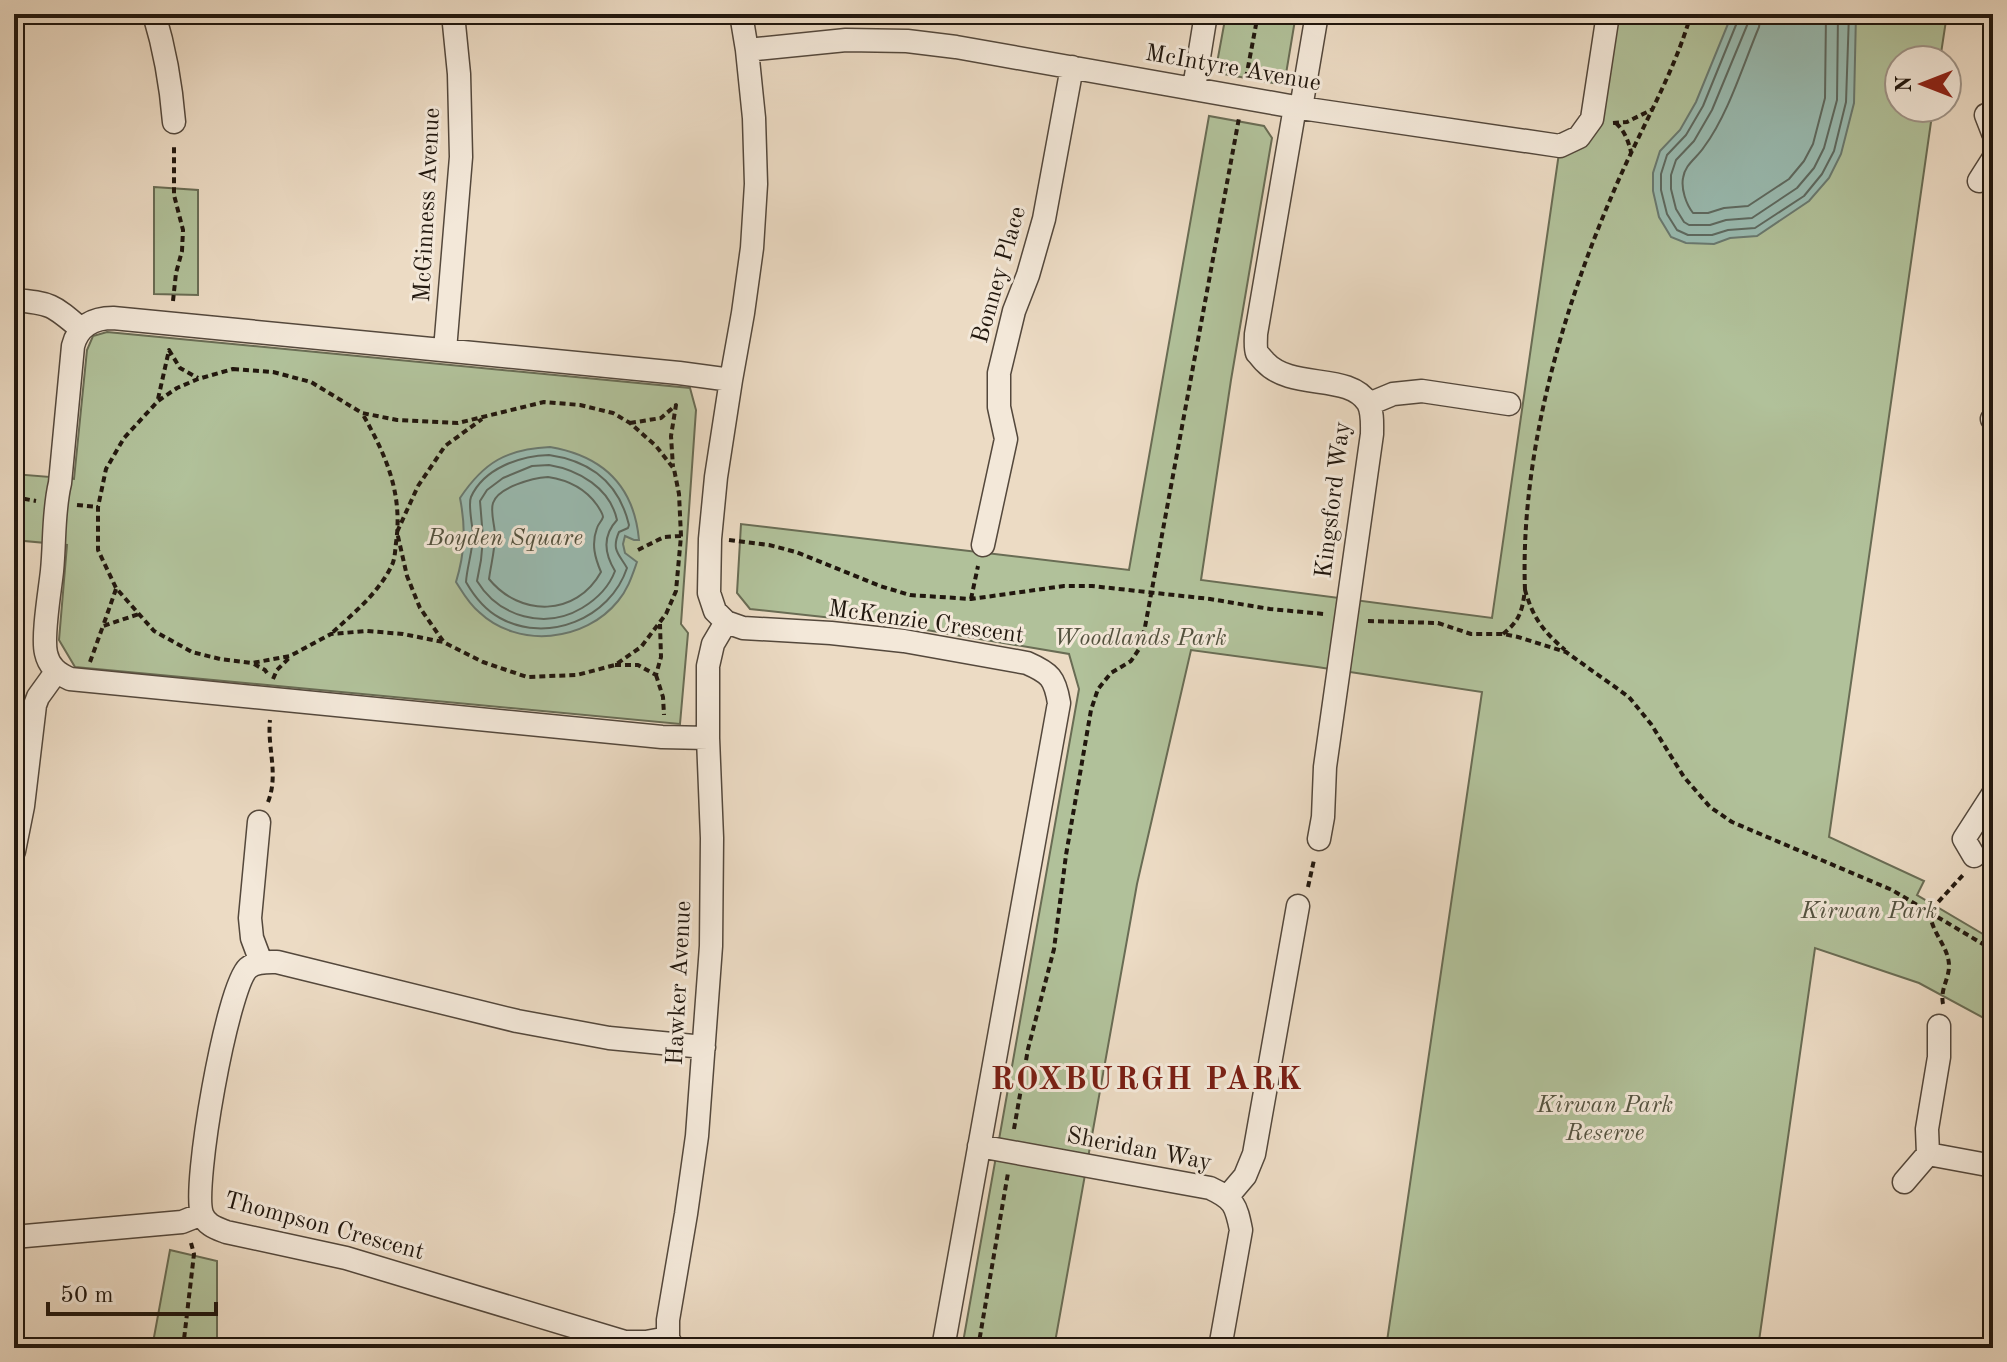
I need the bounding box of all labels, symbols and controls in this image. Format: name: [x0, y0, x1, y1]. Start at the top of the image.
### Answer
street label: McIntyre Avenue: [1143, 42, 1323, 96]
north arrow: [1883, 44, 1963, 124]
text: N: [1894, 75, 1916, 92]
street label: McGinness Avenue: [411, 107, 445, 303]
street label: Bonney Place: [969, 204, 1031, 346]
street label: Kingsford Way: [1312, 420, 1356, 580]
park label: Boyden Square: [426, 527, 583, 551]
street label: McKenzie Crescent: [826, 597, 1026, 649]
park label: Woodlands Park: [1053, 627, 1227, 651]
street label: Hawker Avenue: [664, 900, 696, 1066]
park label: Kirwan Park: [1800, 900, 1937, 924]
district label: ROXBURGH PARK: [990, 1065, 1304, 1097]
park label: Kirwan Park Reserve: [1536, 1094, 1673, 1146]
street label: Sheridan Way: [1064, 1124, 1214, 1176]
street label: Thompson Crescent: [221, 1189, 427, 1265]
scale bar: [48, 1266, 216, 1316]
text: 50 m: [60, 1284, 114, 1308]

